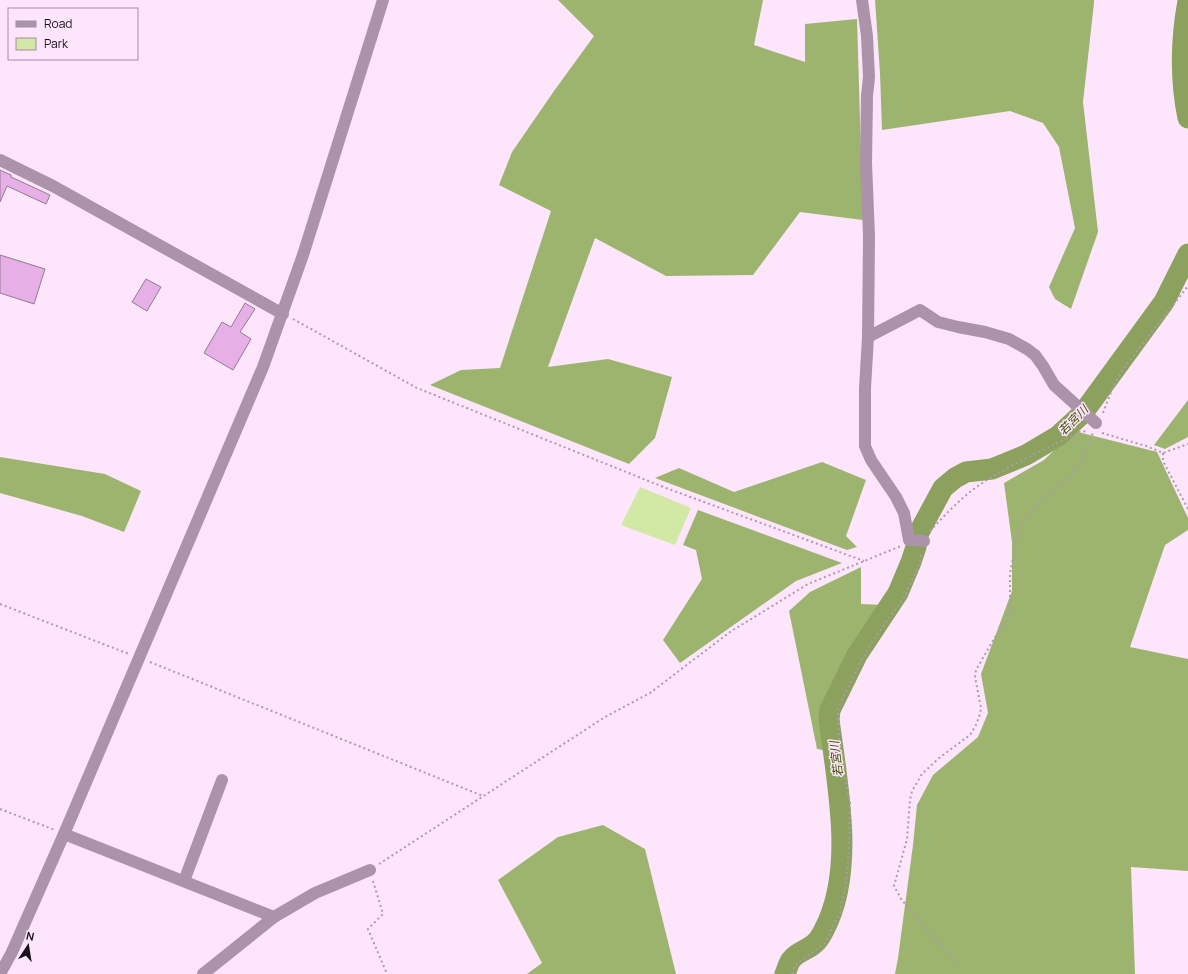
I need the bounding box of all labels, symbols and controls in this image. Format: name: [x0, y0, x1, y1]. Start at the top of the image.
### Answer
legend: [8, 8, 138, 60]
text: Road: [44, 15, 72, 32]
text: Park: [44, 35, 69, 52]
water label: 若宮川: [1054, 400, 1093, 439]
water label: 若宮川: [825, 738, 847, 778]
north arrow: [8, 926, 48, 966]
text: N: [25, 928, 36, 944]

